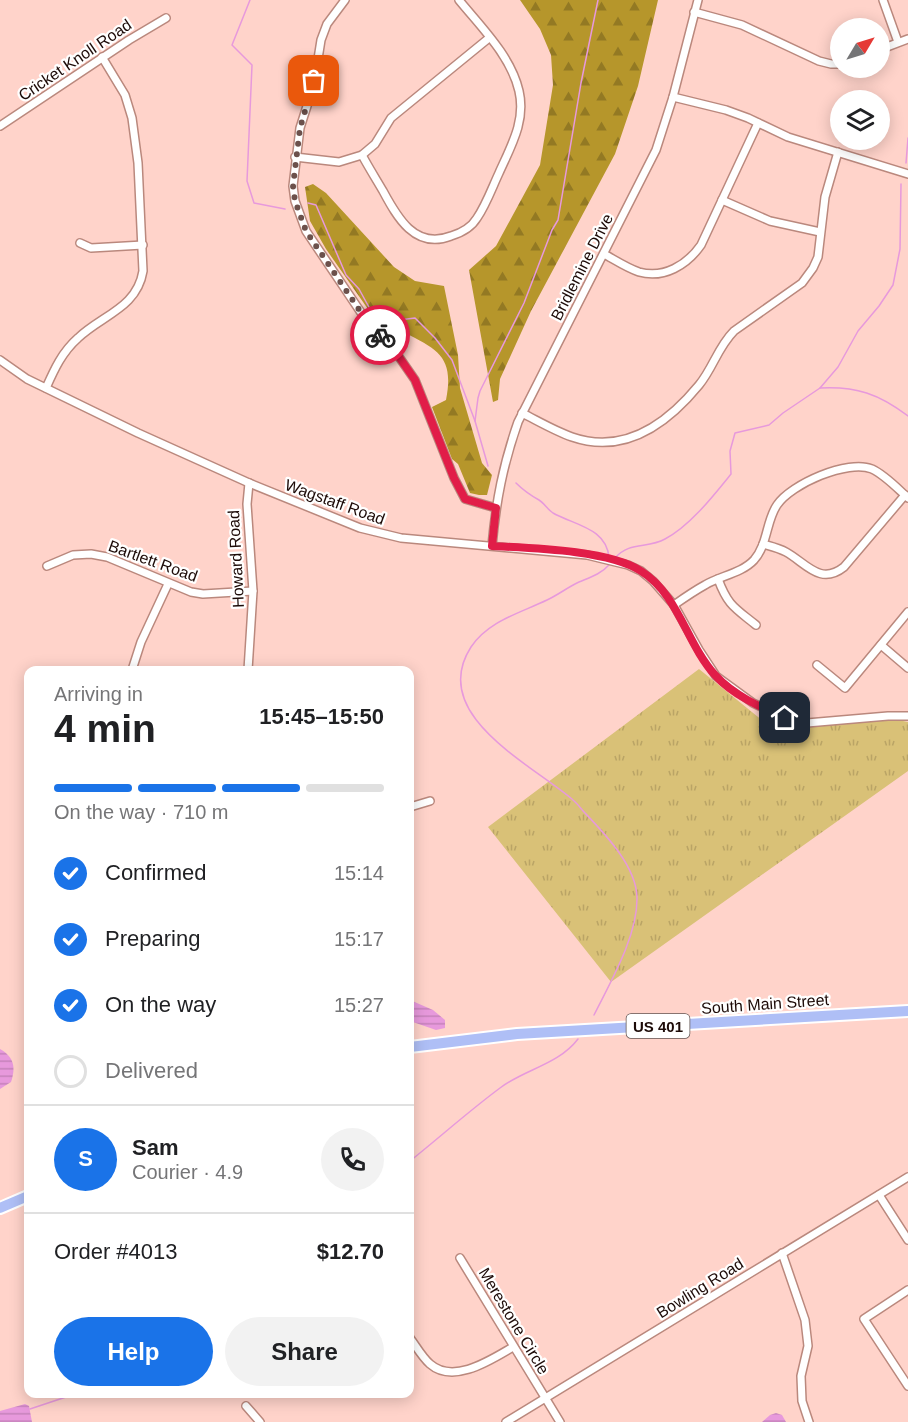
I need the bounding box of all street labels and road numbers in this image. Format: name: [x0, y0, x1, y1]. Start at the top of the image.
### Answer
street label: Cricket Knoll Road: [15, 16, 135, 104]
street label: Bridlemine Drive: [548, 211, 616, 323]
street label: Wagstaff Road: [283, 476, 387, 528]
street label: Howard Road: [225, 510, 247, 608]
street label: Bartlett Road: [106, 537, 200, 585]
street label: South Main Street: [701, 991, 830, 1017]
road number: US 401: [626, 1014, 690, 1038]
street label: Bowling Road: [654, 1255, 746, 1321]
street label: Merestone Circle: [476, 1265, 552, 1377]

